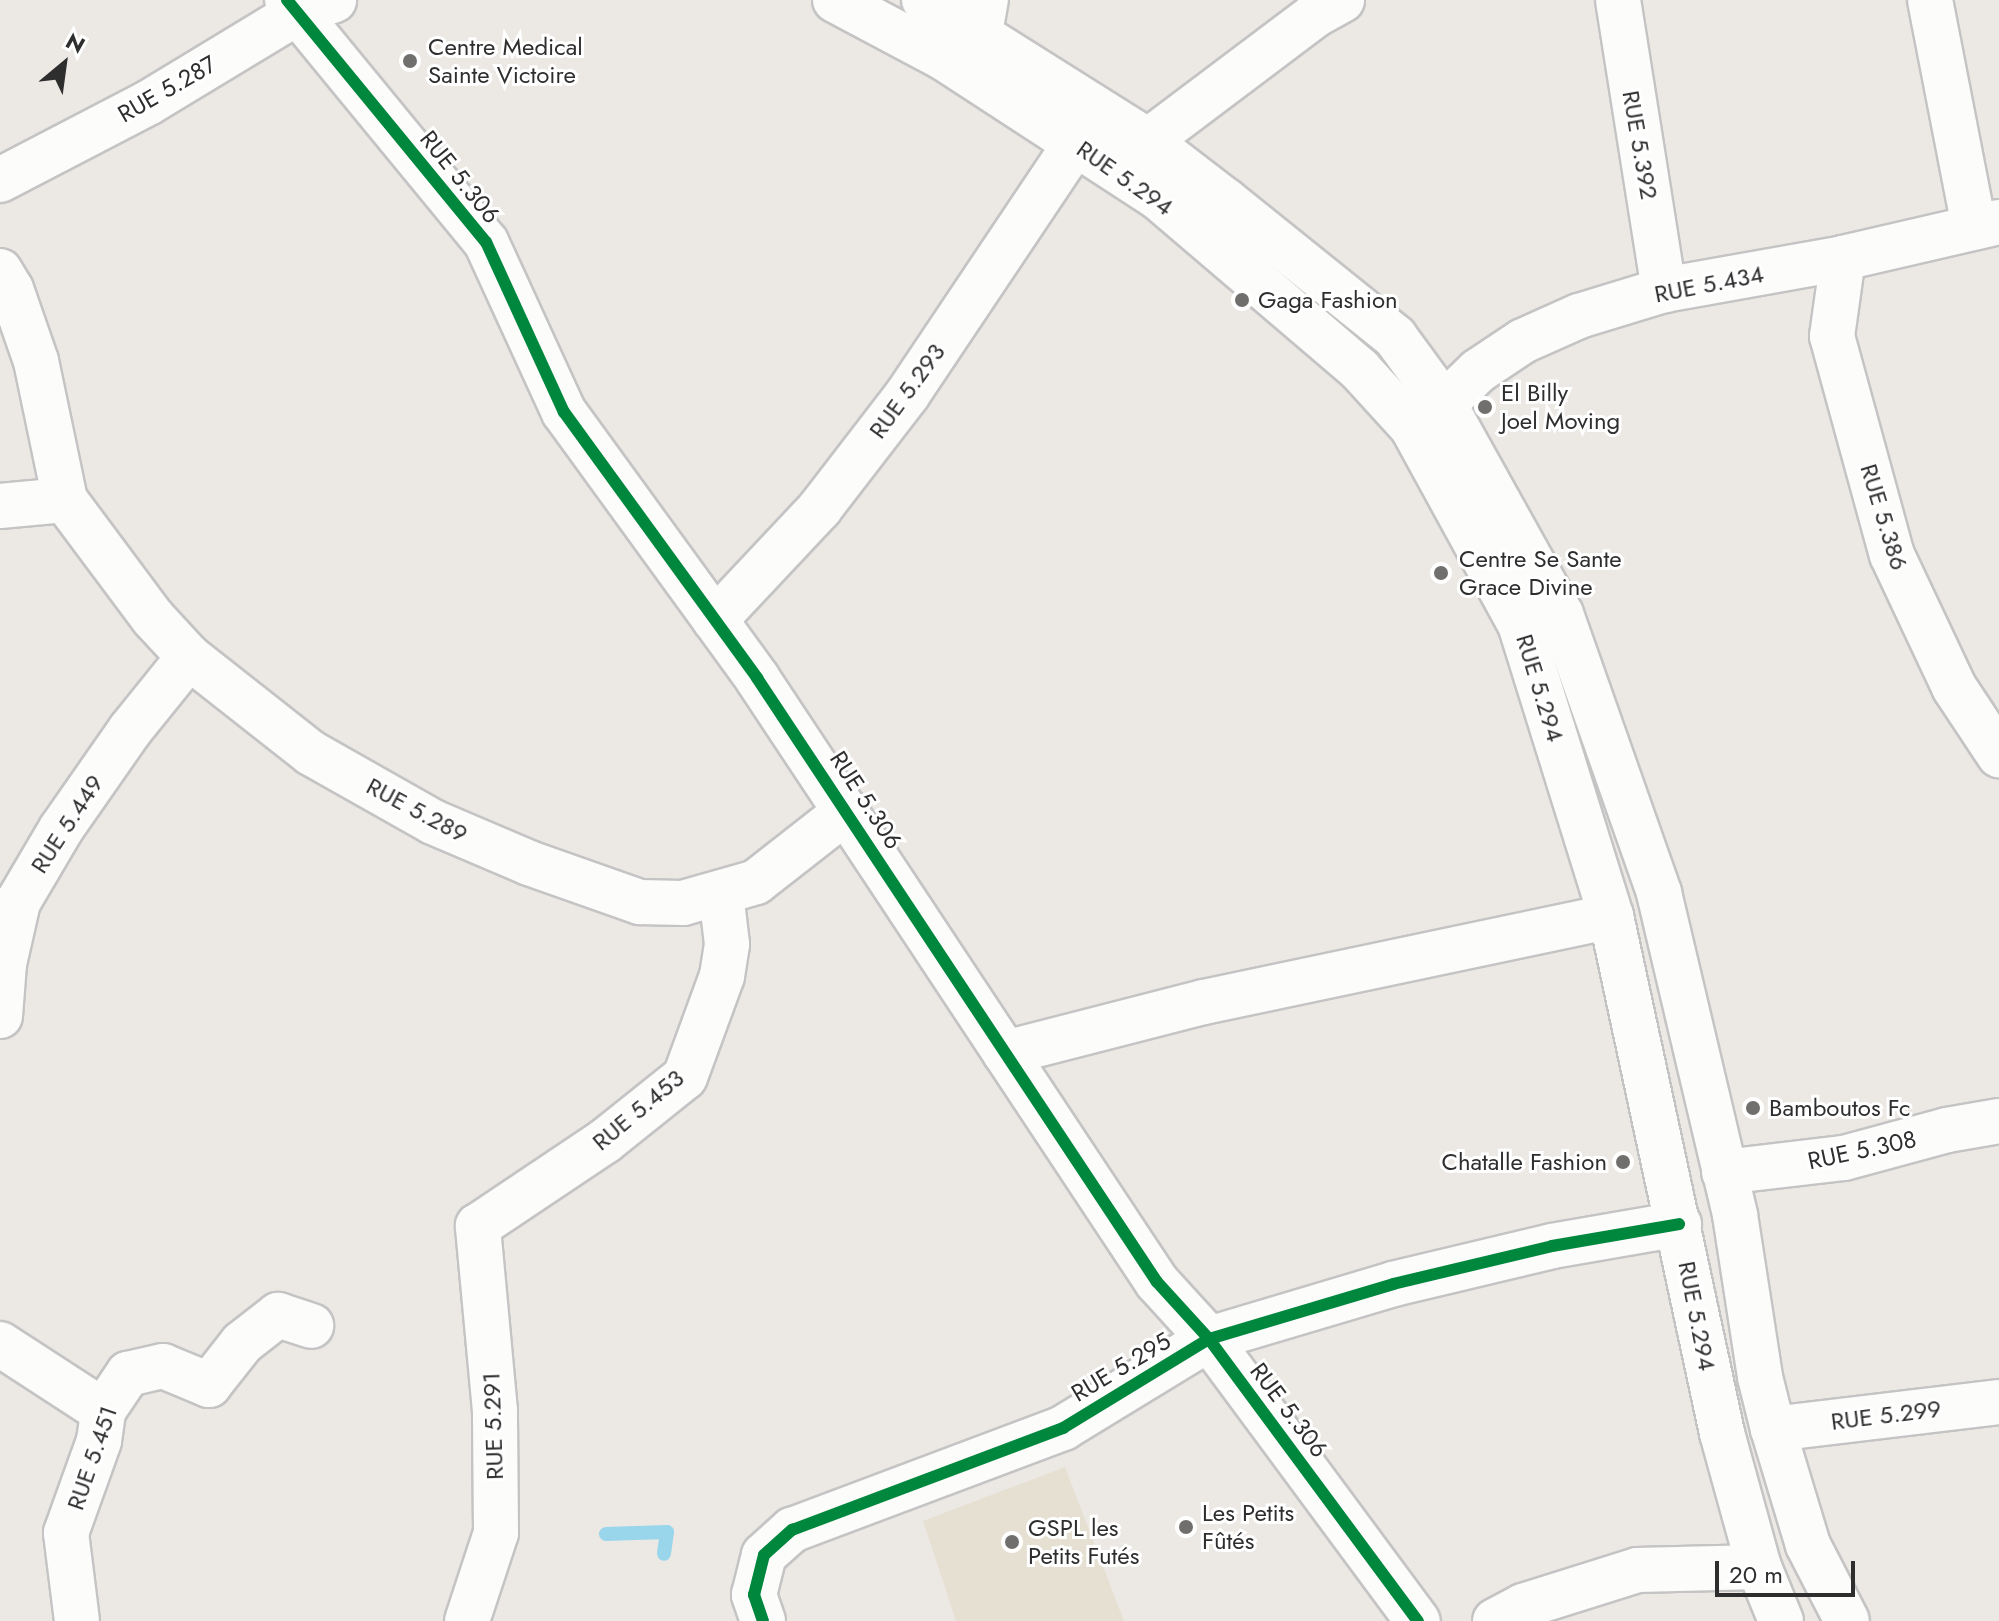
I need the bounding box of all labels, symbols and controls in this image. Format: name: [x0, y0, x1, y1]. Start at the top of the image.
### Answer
north arrow: [24, 24, 104, 104]
text: N: [60, 25, 91, 61]
place label: Centre Medical Sainte Victoire: [428, 33, 583, 89]
street label: RUE 5.287: [113, 49, 221, 129]
marker: Centre Medical Sainte Victoire: [399, 50, 421, 72]
street label: RUE 5.392: [1616, 88, 1664, 202]
street label: RUE 5.306: [414, 125, 506, 229]
street label: RUE 5.294: [1071, 134, 1179, 222]
street label: RUE 5.434: [1652, 259, 1766, 309]
place label: Gaga Fashion: [1258, 286, 1398, 314]
marker: Gaga Fashion: [1233, 291, 1251, 309]
street label: RUE 5.293: [863, 338, 951, 444]
place label: El Billy Joel Moving: [1501, 379, 1620, 435]
marker: El Billy Joel Moving: [1476, 398, 1494, 416]
street label: RUE 5.386: [1854, 460, 1914, 574]
place label: Centre Se Sante Grace Divine: [1459, 545, 1622, 601]
marker: Centre Se Sante Grace Divine: [1430, 562, 1452, 584]
street label: RUE 5.294: [1510, 631, 1570, 745]
street label: RUE 5.306: [824, 746, 908, 854]
street label: RUE 5.449: [25, 769, 109, 879]
street label: RUE 5.289: [362, 771, 472, 849]
street label: RUE 5.453: [587, 1064, 689, 1156]
place label: Bamboutos Fc: [1769, 1094, 1911, 1122]
marker: Bamboutos Fc: [1744, 1099, 1762, 1117]
street label: RUE 5.308: [1805, 1124, 1919, 1176]
place label: Chatalle Fashion: [1441, 1148, 1607, 1176]
marker: Chatalle Fashion: [1614, 1153, 1632, 1171]
street label: RUE 5.294: [1672, 1259, 1722, 1373]
street label: RUE 5.295: [1066, 1326, 1176, 1408]
street label: RUE 5.306: [1244, 1357, 1334, 1463]
street label: RUE 5.291: [477, 1372, 509, 1480]
street label: RUE 5.299: [1829, 1394, 1943, 1436]
street label: RUE 5.451: [61, 1402, 123, 1514]
place label: Les Petits Fûtés: [1202, 1499, 1294, 1555]
place label: GSPL les Petits Futés: [1028, 1514, 1139, 1570]
marker: Les Petits Fûtés: [1177, 1518, 1195, 1536]
marker: GSPL les Petits Futés: [1003, 1533, 1021, 1551]
scale bar: [1719, 1545, 1859, 1595]
text: 20 m: [1729, 1557, 1783, 1592]

